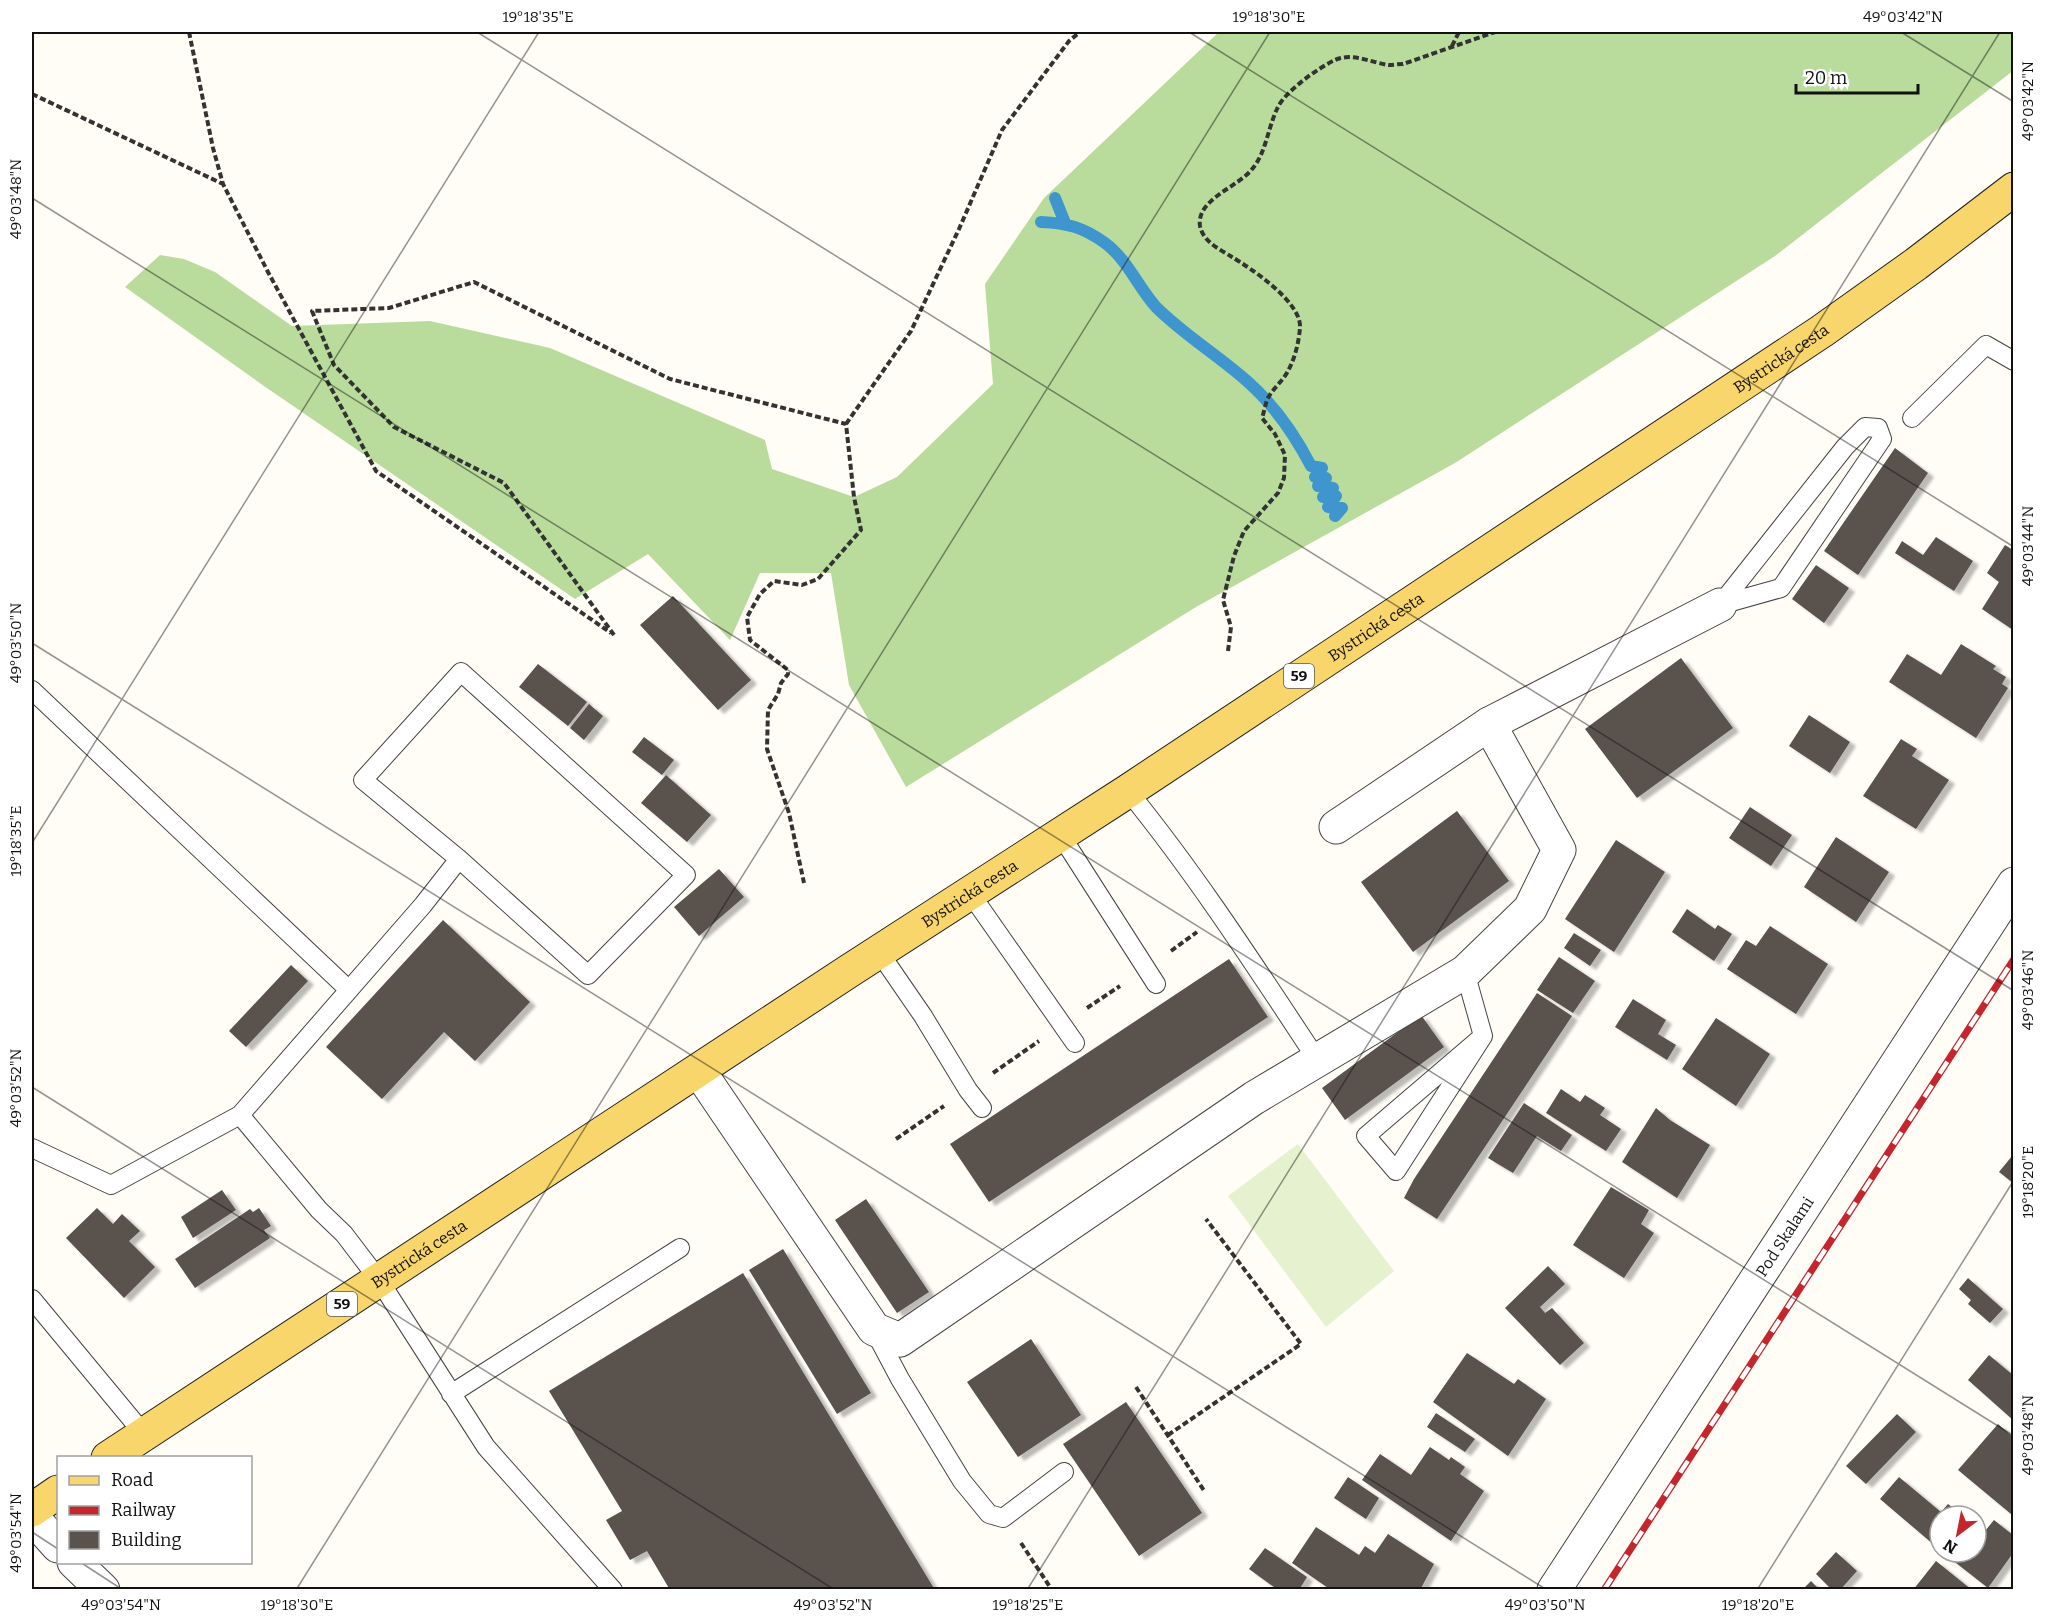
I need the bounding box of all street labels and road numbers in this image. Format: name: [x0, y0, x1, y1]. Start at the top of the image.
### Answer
street label: Bystrická cesta: [1730, 320, 1833, 397]
street label: Bystrická cesta: [1325, 589, 1428, 666]
road number: 59: [1284, 664, 1314, 688]
street label: Bystrická cesta: [918, 856, 1021, 932]
street label: Pod Skalami: [1752, 1193, 1818, 1280]
street label: Bystrická cesta: [368, 1216, 471, 1292]
road number: 59: [327, 1292, 357, 1316]

